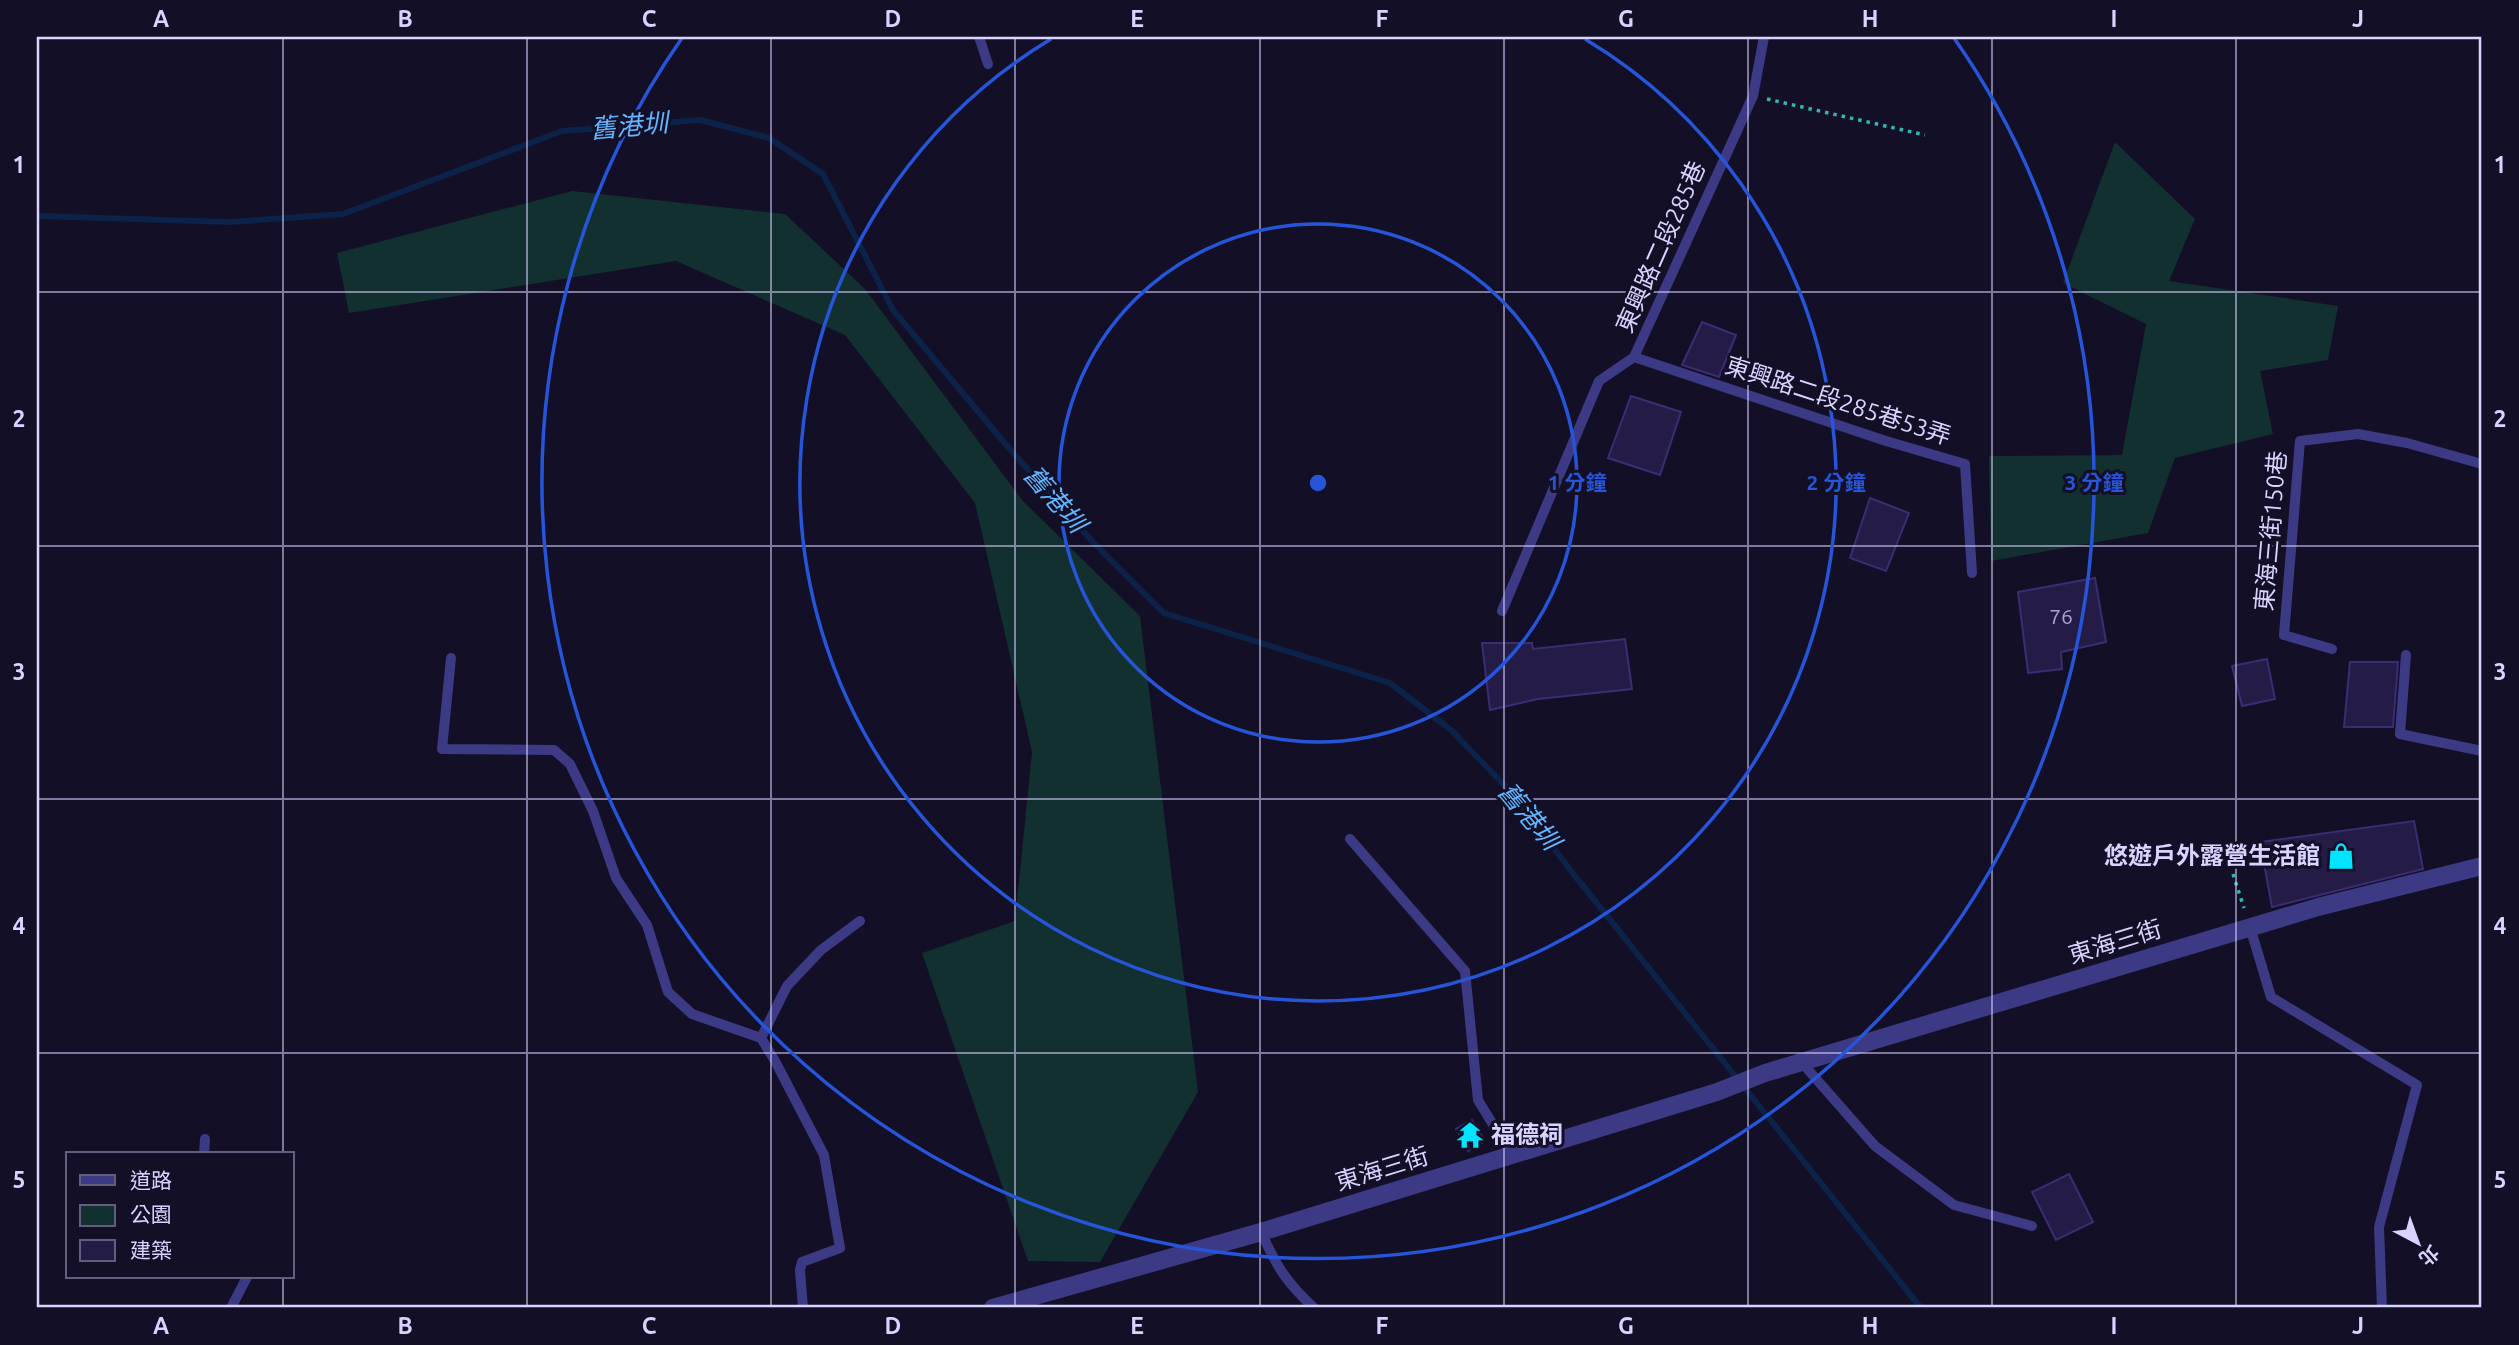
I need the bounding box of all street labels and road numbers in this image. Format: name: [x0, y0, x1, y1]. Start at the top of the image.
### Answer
street label: 東興路二段285巷: [1611, 157, 1710, 337]
street label: 東興路二段285巷53弄: [1722, 351, 1954, 450]
street label: 東海三街150巷: [2250, 450, 2291, 612]
street label: 東海三街: [2065, 915, 2165, 968]
street label: 東海三街: [1332, 1142, 1432, 1195]

